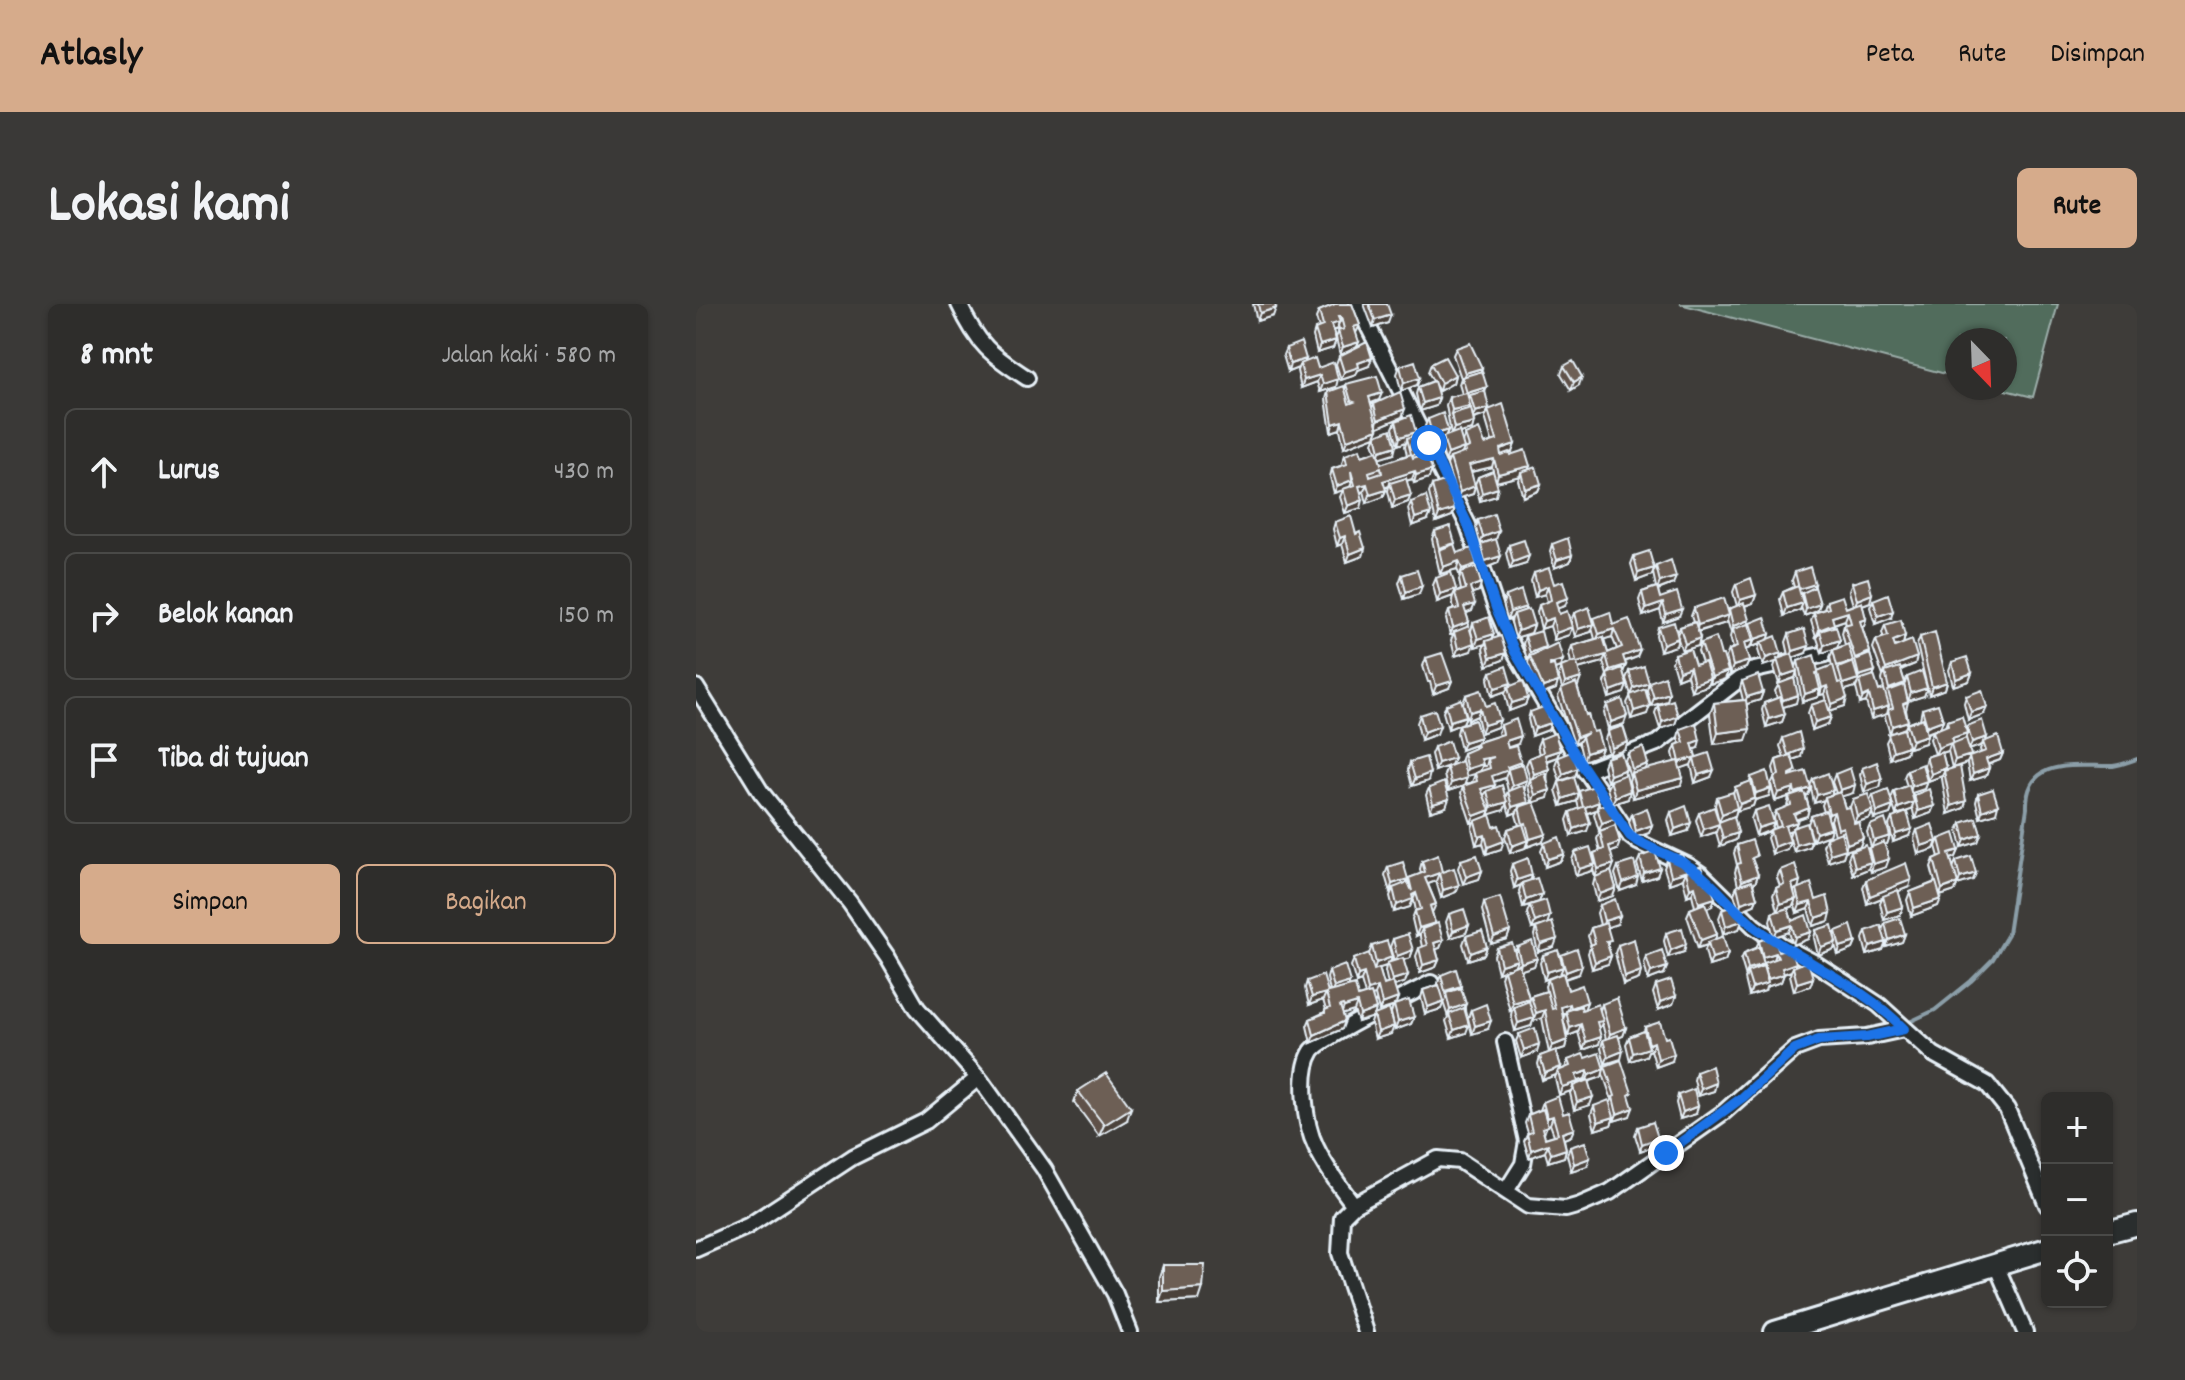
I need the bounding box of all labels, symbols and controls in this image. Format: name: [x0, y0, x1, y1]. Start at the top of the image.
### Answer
text: Atlasly: [40, 29, 142, 84]
text: Peta: [1865, 36, 1914, 76]
text: Rute: [1958, 36, 2006, 76]
text: Disimpan: [2050, 36, 2145, 76]
text: Lokasi kami: [48, 168, 290, 248]
button: Rute: [2017, 168, 2137, 248]
north arrow: [1945, 328, 2017, 400]
text: 8 mnt: [80, 332, 153, 381]
text: Jalan kaki · 580 m: [441, 338, 616, 375]
route start: [1411, 425, 1447, 461]
icon: ahead: [82, 450, 126, 494]
text: Lurus: [158, 451, 220, 494]
text: 430 m: [554, 454, 614, 491]
icon: right: [82, 594, 126, 638]
text: Belok kanan: [158, 595, 293, 638]
text: 150 m: [558, 598, 614, 635]
icon: arrive: [82, 738, 126, 782]
text: Tiba di tujuan: [158, 739, 309, 782]
button: Simpan: [80, 864, 340, 944]
button: Bagikan: [356, 864, 616, 944]
map controls: [2041, 1092, 2113, 1308]
button: +: [2041, 1092, 2113, 1164]
route end: [1648, 1135, 1684, 1171]
button: −: [2041, 1164, 2113, 1236]
button: locate: [2041, 1236, 2113, 1308]

